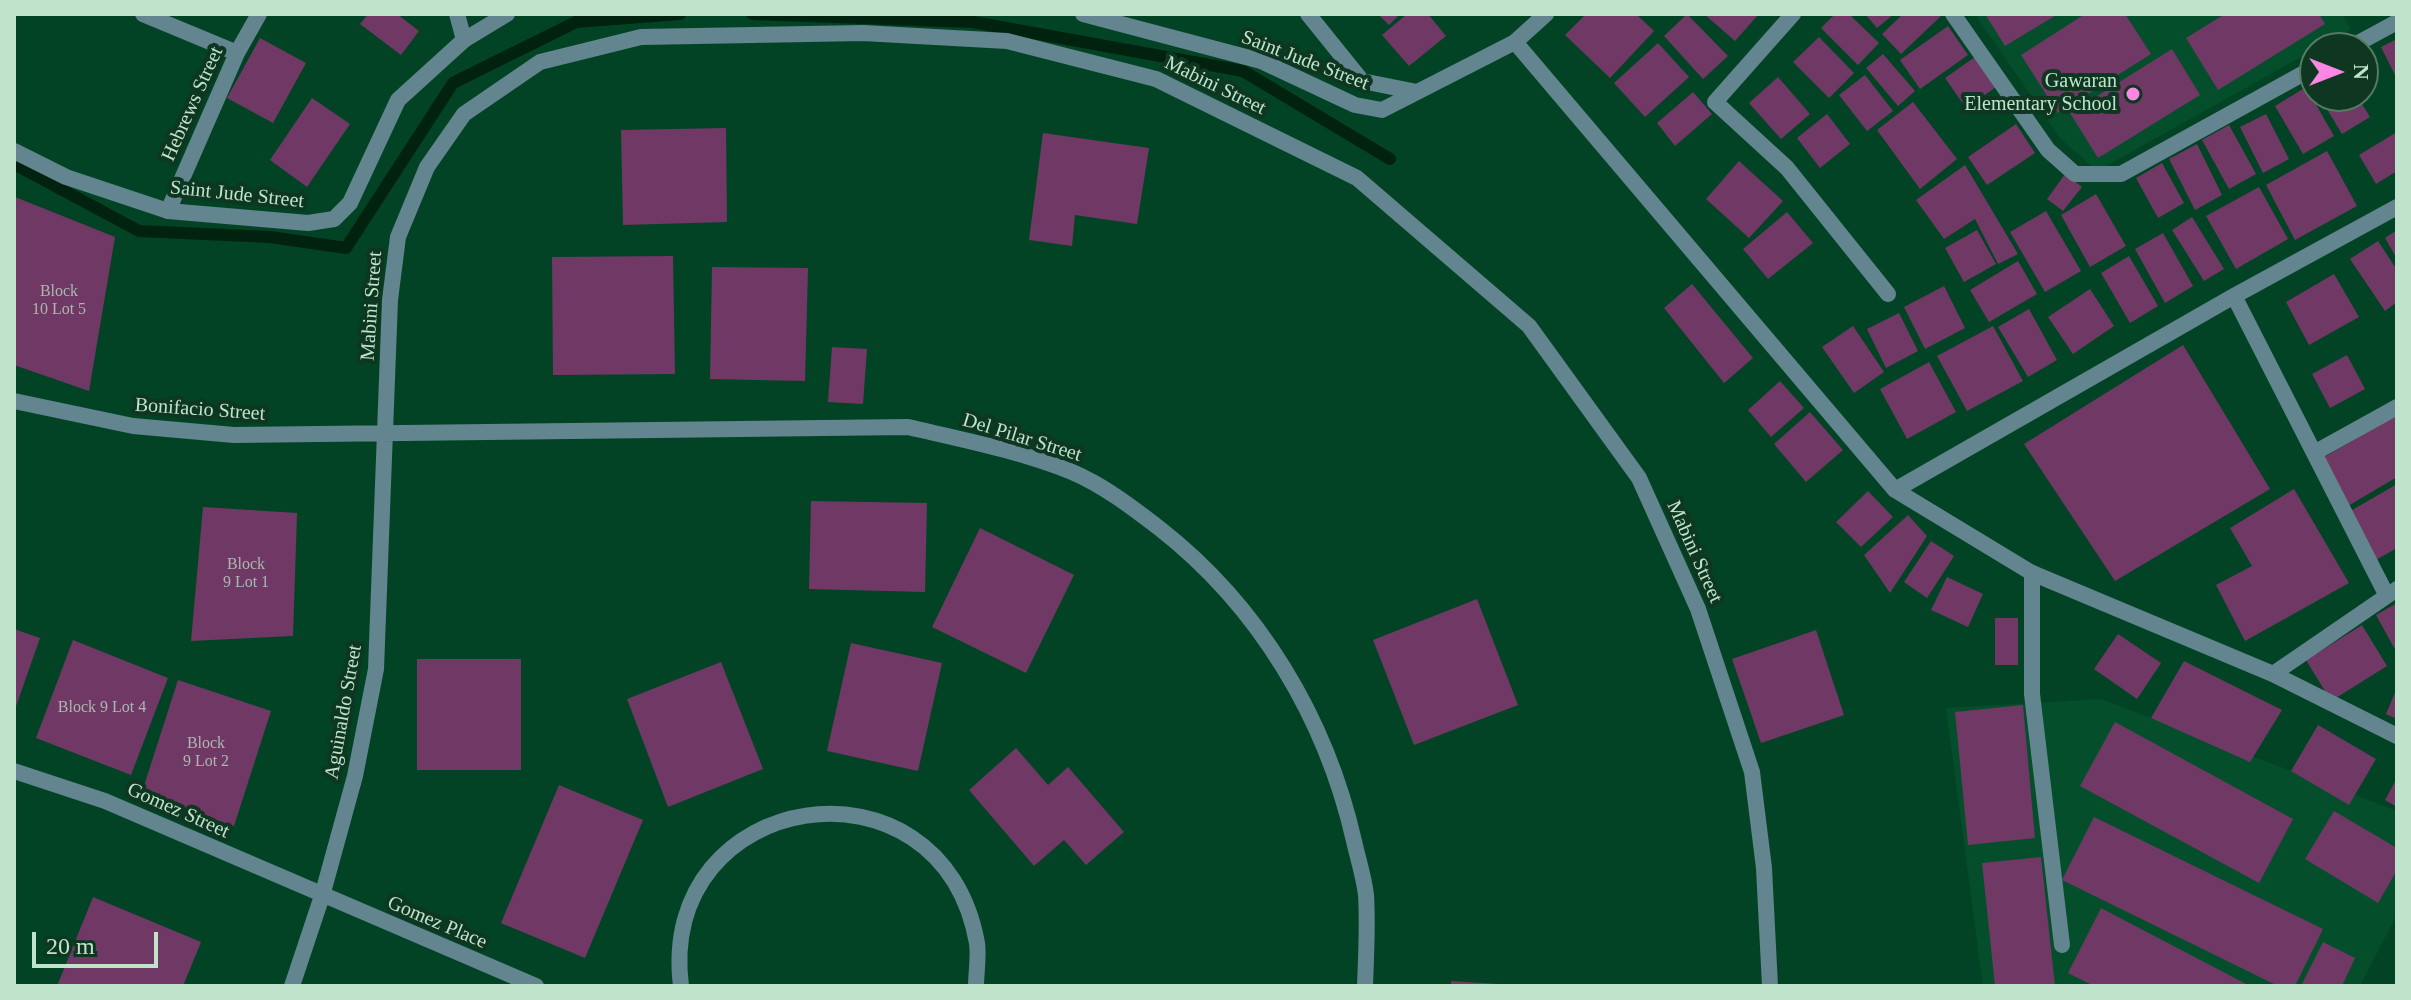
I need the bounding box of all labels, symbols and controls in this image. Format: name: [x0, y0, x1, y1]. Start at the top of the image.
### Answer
street label: Saint Jude Street: [1238, 26, 1372, 96]
north arrow: [2299, 32, 2379, 112]
street label: Hebrews Street: [157, 43, 229, 165]
street label: Mabini Street: [1161, 51, 1269, 121]
text: N: [2349, 64, 2374, 80]
place label: Gawaran Elementary School: [1964, 70, 2117, 117]
marker: Gawaran Elementary School: [2124, 85, 2142, 103]
street label: Saint Jude Street: [169, 176, 305, 214]
street label: Mabini Street: [356, 251, 388, 361]
house number: Block 10 Lot 5: [32, 282, 86, 320]
street label: Bonifacio Street: [134, 393, 266, 427]
street label: Del Pilar Street: [960, 408, 1084, 468]
street label: Mabini Street: [1661, 497, 1727, 607]
house number: Block 9 Lot 1: [223, 555, 269, 593]
street label: Aguinaldo Street: [320, 643, 368, 781]
house number: Block 9 Lot 4: [58, 698, 146, 718]
house number: Block 9 Lot 2: [183, 734, 229, 772]
street label: Gomez Street: [123, 778, 233, 844]
street label: Gomez Place: [383, 891, 491, 955]
scale bar: [36, 916, 162, 966]
text: 20 m: [46, 933, 95, 959]

